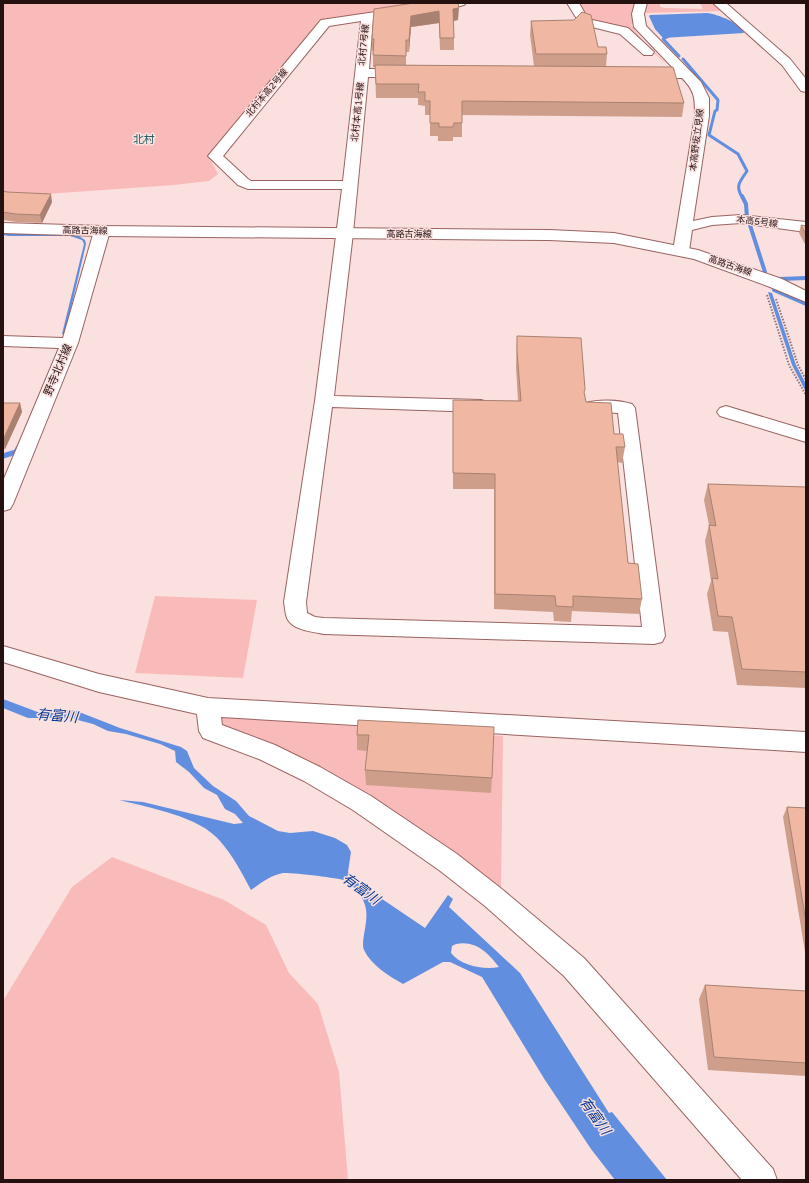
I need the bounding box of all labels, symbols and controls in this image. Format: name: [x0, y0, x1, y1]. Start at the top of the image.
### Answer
street label: 北村7号線: [355, 23, 372, 66]
street label: 北村本高2号線: [243, 65, 291, 119]
street label: 北村本高1号線: [348, 81, 367, 142]
street label: 本高野坂立見線: [688, 107, 706, 172]
district label: 北村: [133, 133, 155, 146]
street label: 本高5号線: [736, 214, 779, 230]
street label: 高路古海線: [62, 225, 109, 237]
street label: 高路古海線: [386, 229, 432, 240]
street label: 高路古海線: [707, 253, 754, 279]
street label: 野寺北村線: [41, 342, 75, 398]
water label: 有富川: [35, 706, 81, 726]
water label: 有富川: [339, 870, 385, 909]
water label: 有富川: [576, 1094, 615, 1140]

